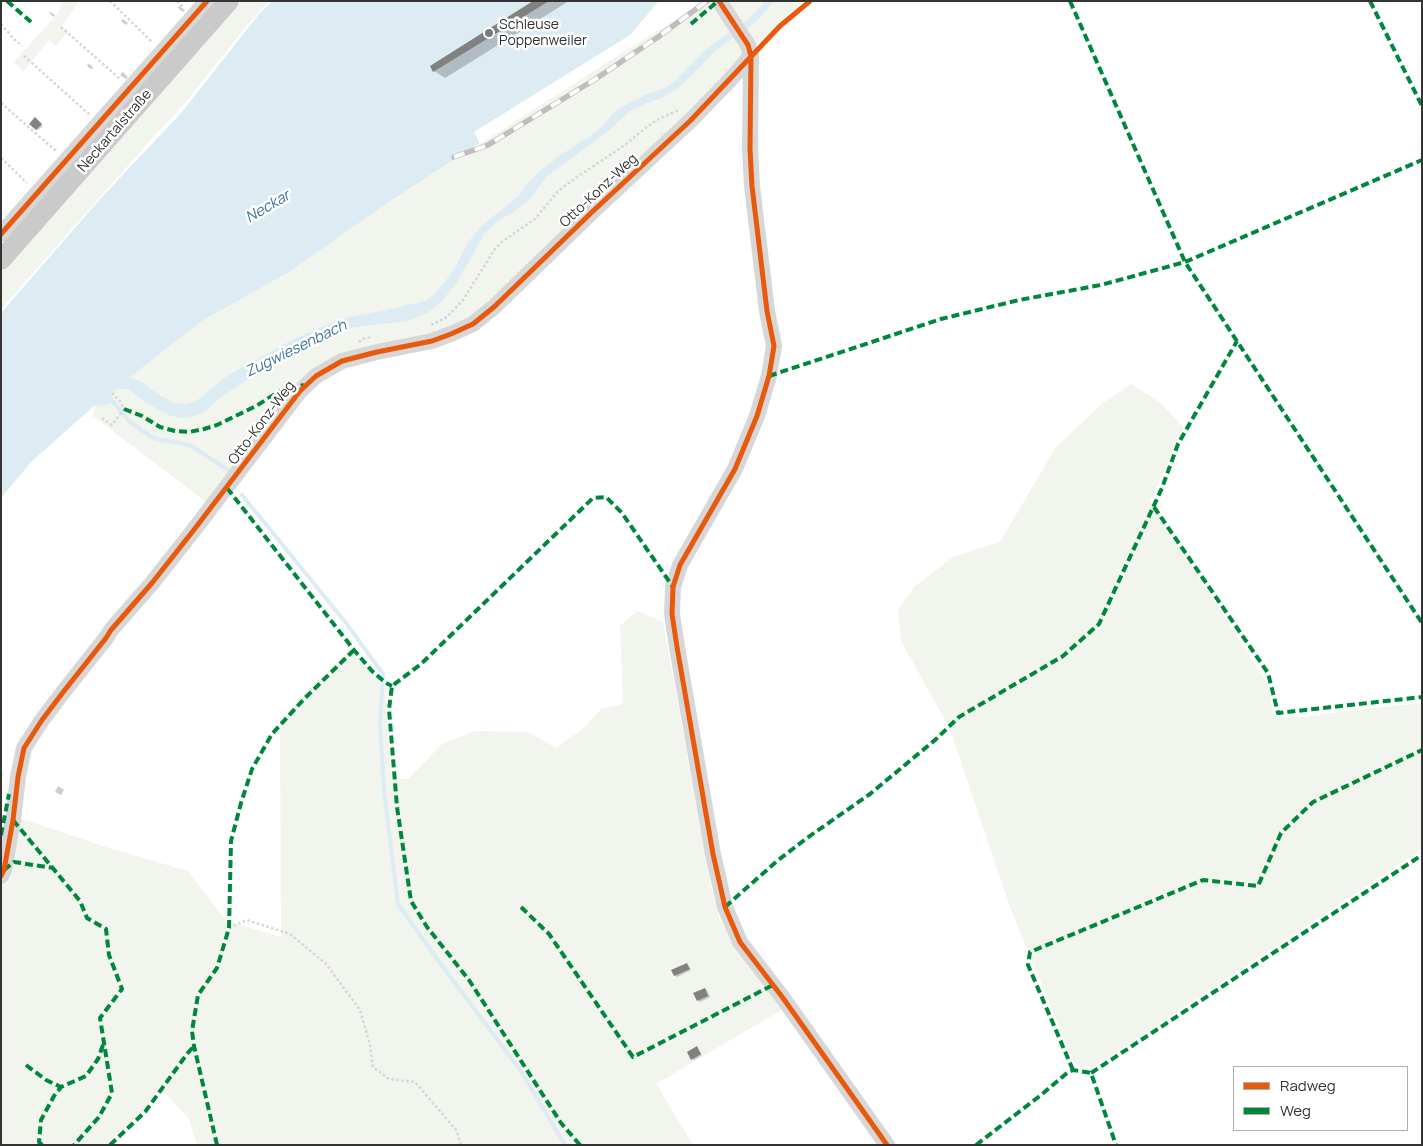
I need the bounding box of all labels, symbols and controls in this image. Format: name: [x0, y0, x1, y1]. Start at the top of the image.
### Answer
place label: Schleuse Poppenweiler: [499, 17, 587, 49]
marker: Schleuse Poppenweiler: [483, 27, 495, 39]
street label: Neckartalstraße: [75, 86, 155, 176]
street label: Otto-Konz-Weg: [557, 151, 641, 231]
water label: Neckar: [243, 187, 293, 227]
water label: Zugwiesenbach: [242, 317, 350, 381]
street label: Otto-Konz-Weg: [225, 378, 299, 468]
legend: [1233, 1066, 1408, 1131]
text: Radweg: [1280, 1075, 1336, 1096]
text: Weg: [1280, 1100, 1311, 1121]

